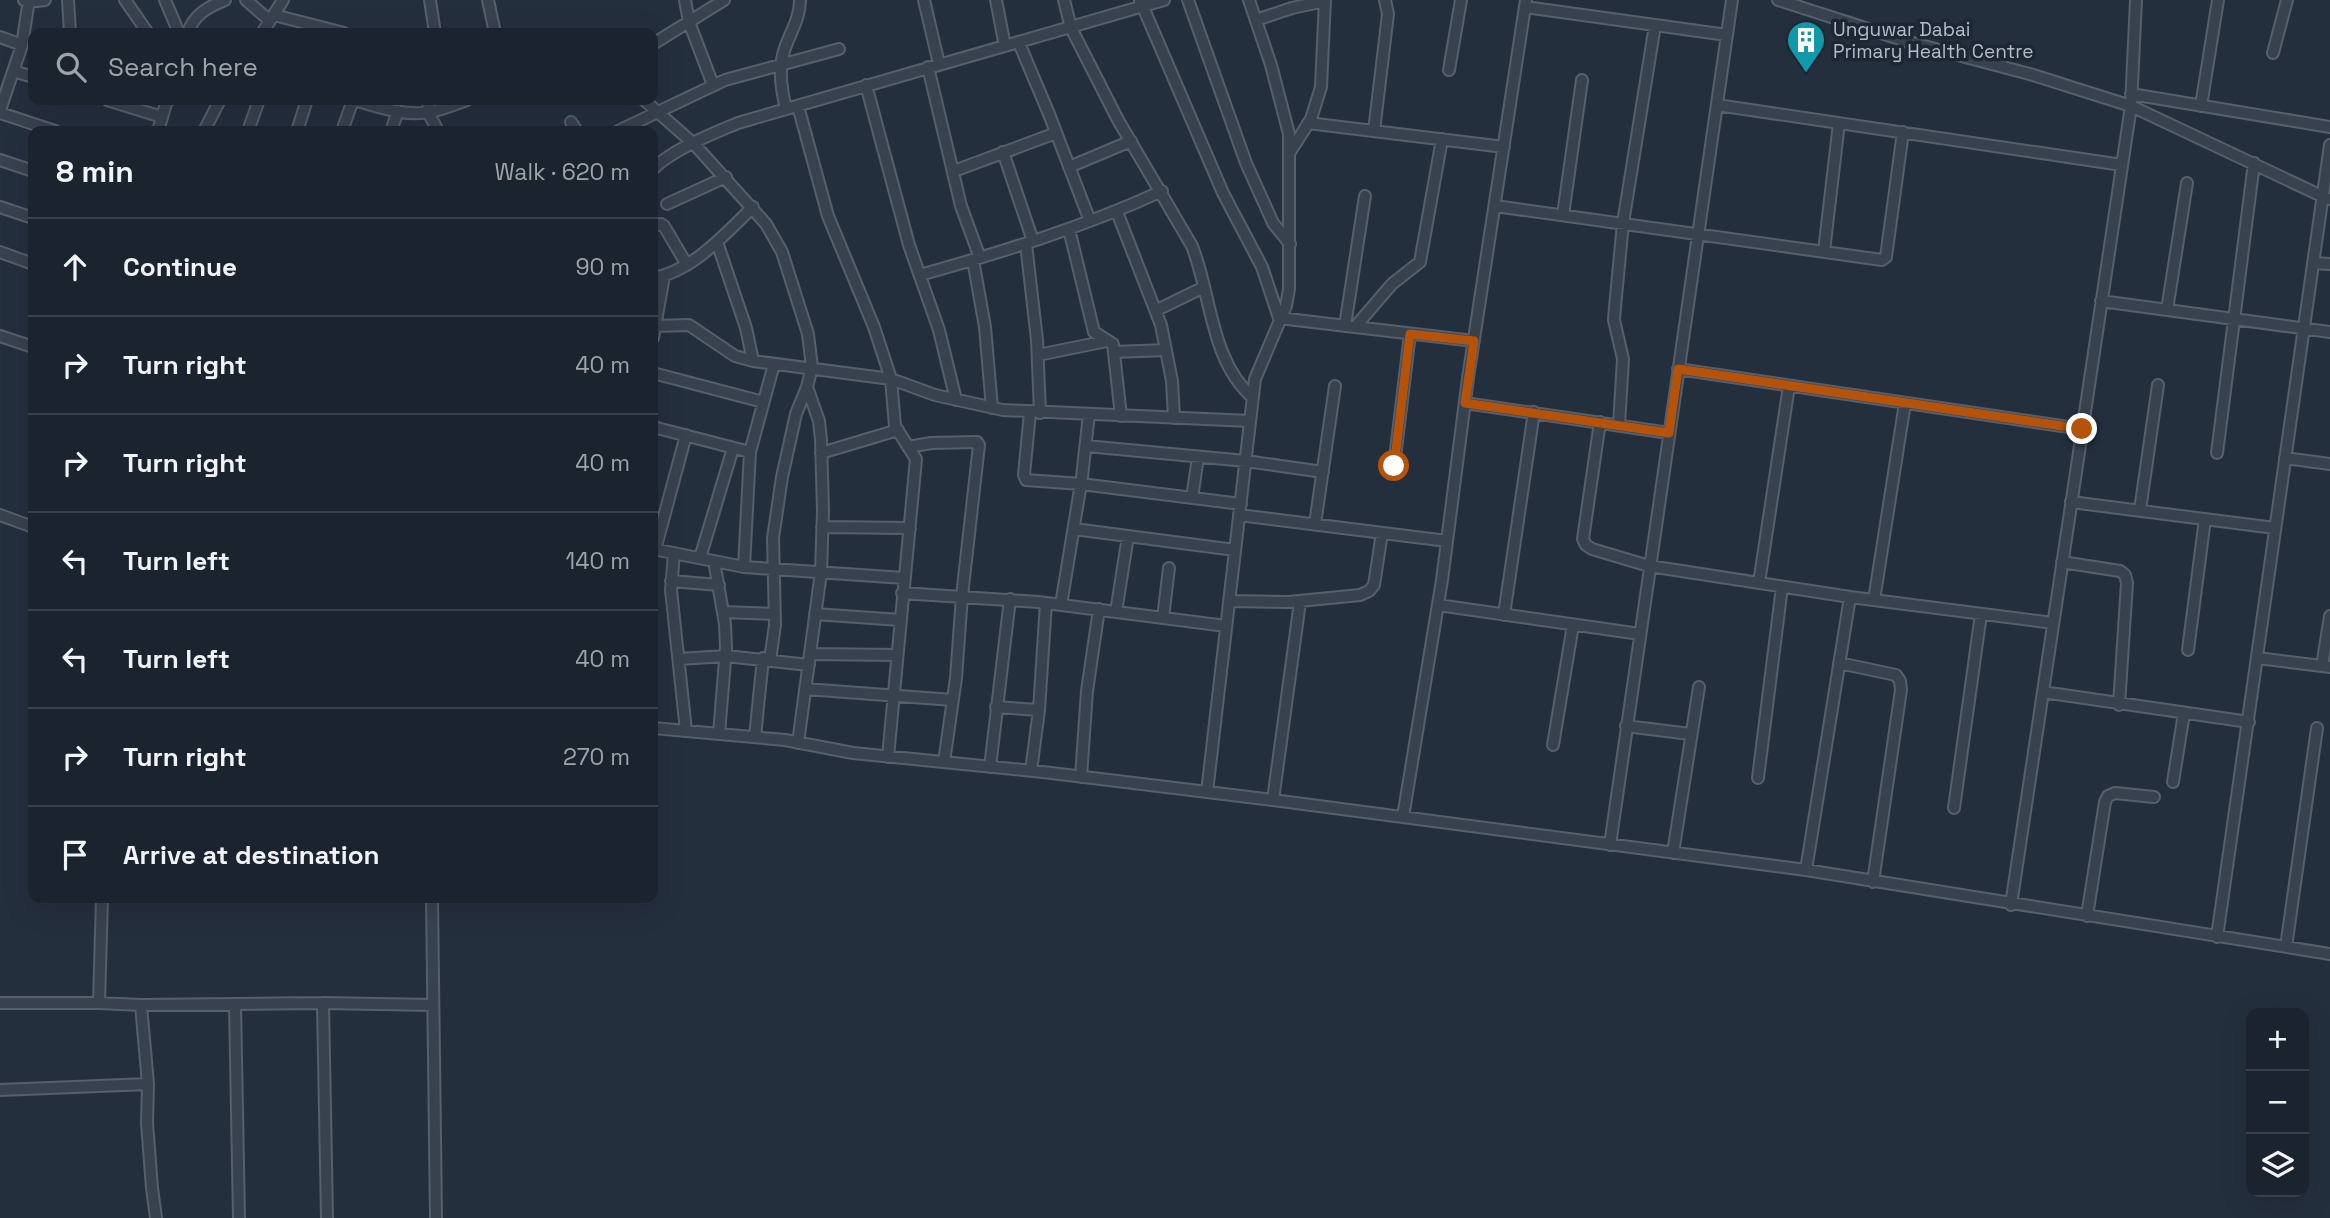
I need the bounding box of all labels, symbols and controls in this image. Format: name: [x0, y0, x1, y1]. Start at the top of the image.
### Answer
place label: Unguwar Dabai Primary Health Centre: [1833, 17, 2033, 64]
building icon: Unguwar Dabai Primary Health Centre: [1785, 19, 1827, 74]
search box: [28, 28, 658, 105]
icon: search: [52, 48, 90, 86]
text: Search here: [108, 50, 258, 84]
text: 8 min: [56, 152, 134, 191]
text: Walk · 620 m: [494, 157, 630, 187]
icon: ahead: [56, 248, 94, 286]
text: Continue: [123, 250, 237, 284]
text: 90 m: [575, 252, 630, 282]
icon: right: [56, 346, 94, 384]
text: Turn right: [123, 348, 247, 382]
text: 40 m: [575, 350, 630, 380]
route end: [2066, 413, 2097, 444]
icon: right: [56, 444, 94, 482]
text: Turn right: [123, 446, 247, 480]
text: 40 m: [575, 448, 630, 478]
route start: [1378, 450, 1409, 481]
icon: left: [56, 542, 94, 580]
text: Turn left: [123, 544, 230, 578]
text: 140 m: [566, 546, 630, 576]
icon: left: [56, 640, 94, 678]
text: Turn left: [123, 642, 230, 676]
text: 40 m: [575, 644, 630, 674]
icon: right: [56, 738, 94, 776]
text: Turn right: [123, 740, 247, 774]
text: 270 m: [563, 742, 630, 772]
icon: arrive: [56, 836, 94, 874]
text: Arrive at destination: [123, 838, 380, 872]
map controls: [2246, 1008, 2309, 1197]
button: +: [2246, 1008, 2309, 1071]
button: −: [2246, 1071, 2309, 1134]
button: layers: [2246, 1134, 2309, 1197]

